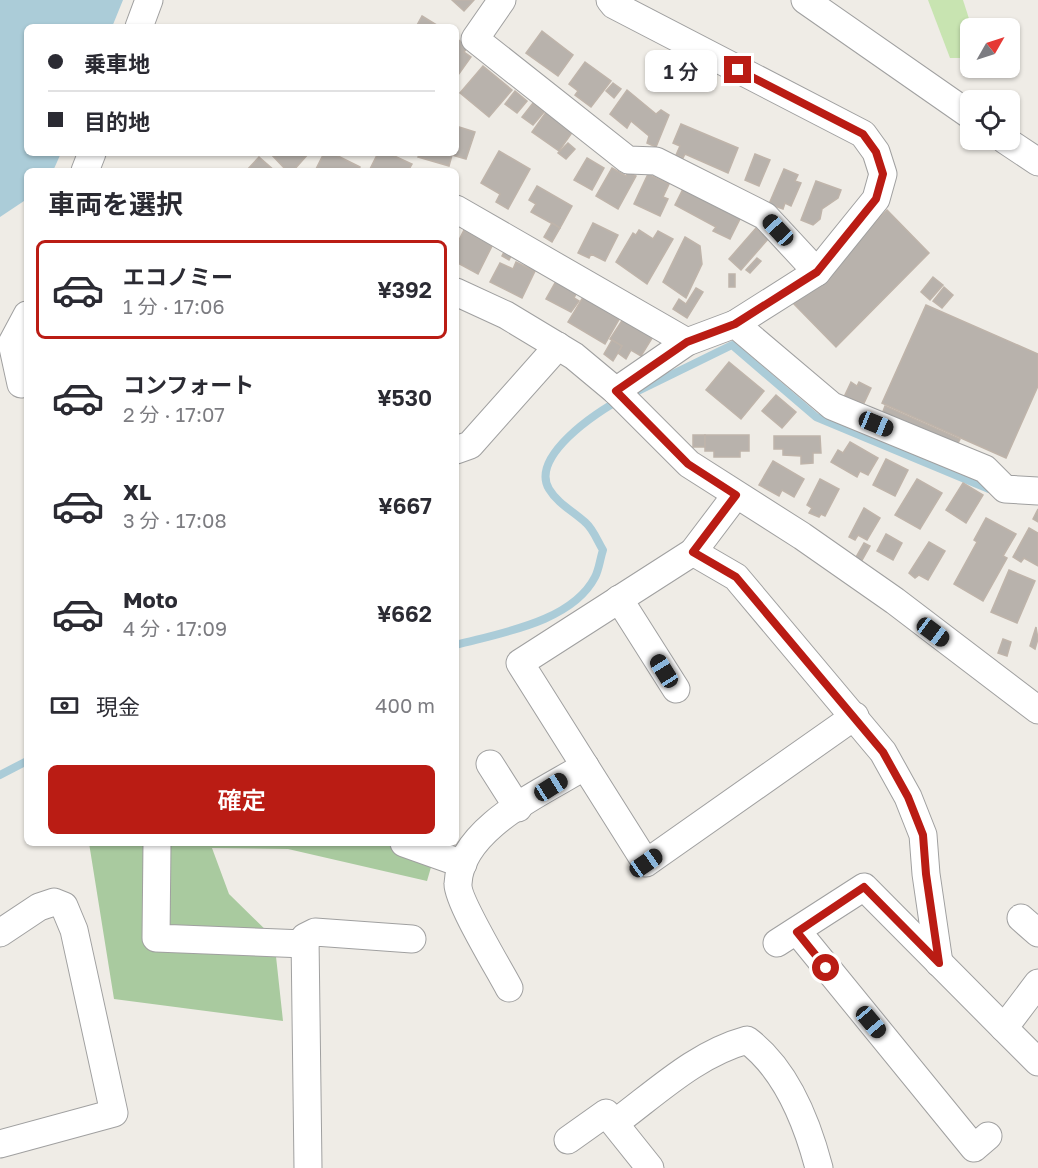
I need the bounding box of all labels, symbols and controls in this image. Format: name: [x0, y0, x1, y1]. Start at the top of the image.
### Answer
north arrow: [960, 18, 1020, 78]
map controls: [960, 18, 1020, 150]
callout: 1 分: [645, 49, 717, 91]
text: 乗車地: [84, 50, 150, 77]
route end: [724, 56, 751, 83]
text: 1 分: [663, 59, 699, 83]
button: locate: [960, 90, 1020, 150]
text: 目的地: [84, 108, 150, 135]
text: 車両を選択: [48, 188, 183, 220]
car: [759, 211, 797, 249]
icon: car: [51, 263, 105, 317]
text: エコノミー: [123, 263, 233, 290]
text: ¥392: [378, 276, 432, 303]
text: 1 分 · 17:06: [123, 294, 225, 318]
icon: car: [51, 371, 105, 425]
text: コンフォート: [123, 371, 254, 398]
text: ¥530: [377, 384, 432, 411]
text: 2 分 · 17:07: [123, 402, 225, 426]
car: [856, 409, 896, 439]
text: XL: [123, 478, 151, 505]
icon: car: [51, 479, 105, 533]
text: ¥667: [378, 492, 432, 519]
text: 3 分 · 17:08: [123, 508, 227, 532]
text: Moto: [123, 586, 178, 613]
icon: car: [51, 587, 105, 641]
text: ¥662: [377, 600, 432, 627]
car: [913, 614, 953, 650]
text: 4 分 · 17:09: [123, 616, 227, 640]
car: [647, 651, 681, 691]
icon: cash: [48, 689, 81, 722]
text: 現金: [96, 693, 140, 720]
text: 400 m: [375, 693, 435, 717]
button: 確定: [48, 765, 435, 834]
car: [531, 770, 571, 804]
car: [626, 845, 666, 881]
route start: [812, 954, 839, 981]
car: [853, 1002, 889, 1042]

